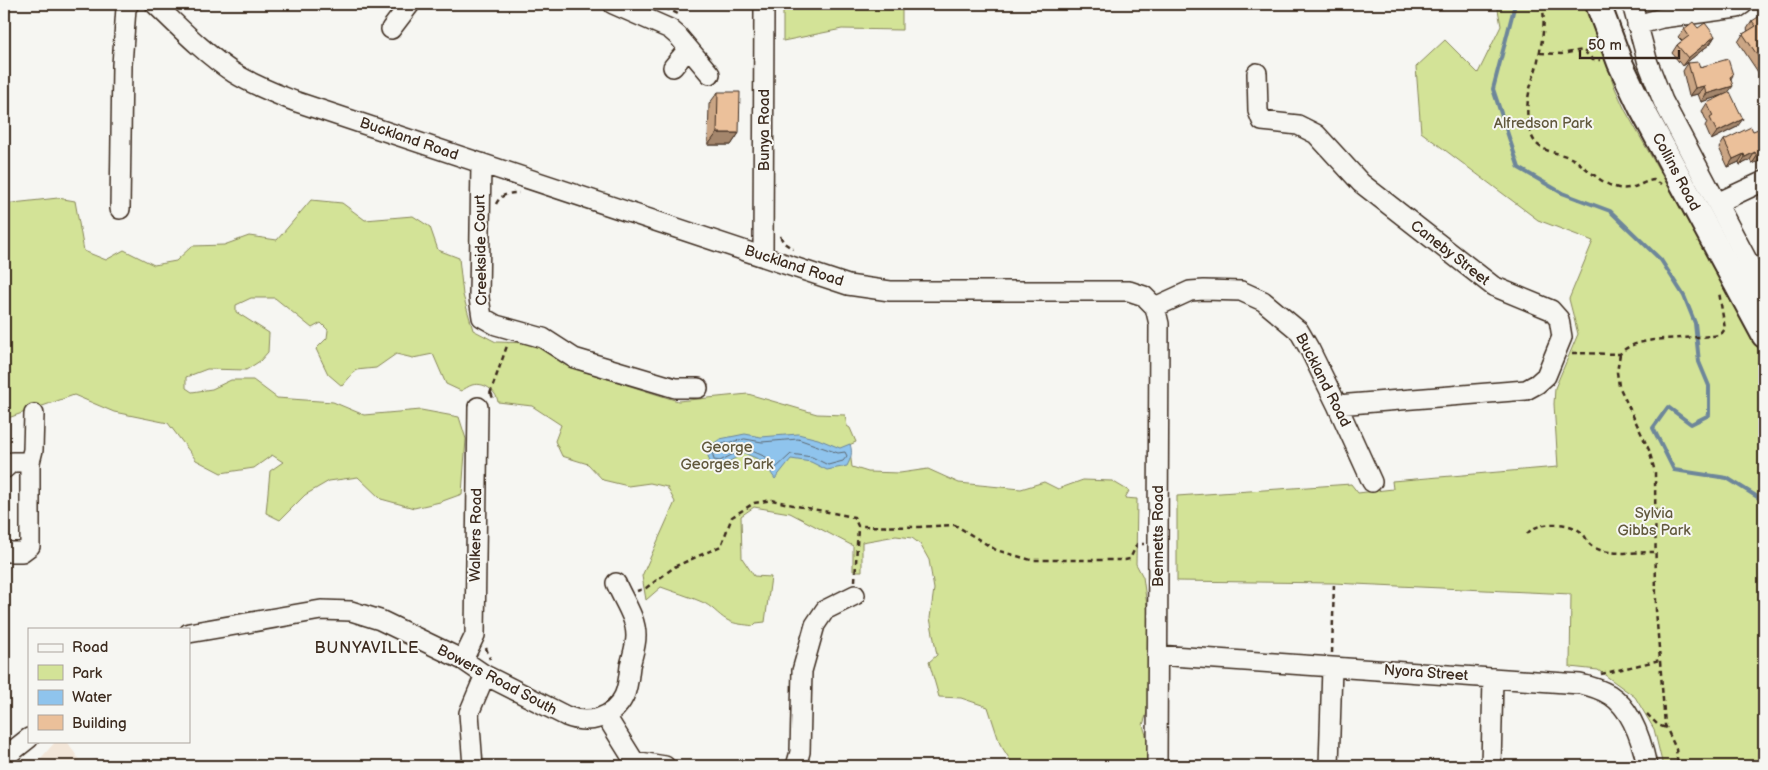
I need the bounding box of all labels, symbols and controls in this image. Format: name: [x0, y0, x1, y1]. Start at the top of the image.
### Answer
scale bar: [1580, 28, 1679, 60]
text: 50 m: [1588, 36, 1622, 55]
street label: Bunya Road: [755, 89, 774, 171]
street label: Buckland Road: [357, 113, 461, 165]
park label: Alfredson Park: [1494, 114, 1593, 133]
street label: Collins Road: [1648, 130, 1704, 214]
street label: Creekside Court: [471, 194, 491, 306]
street label: Caneby Street: [1407, 216, 1494, 290]
street label: Buckland Road: [742, 241, 846, 291]
street label: Buckland Road: [1291, 330, 1355, 430]
park label: George Georges Park: [681, 438, 774, 474]
street label: Bennetts Road: [1149, 485, 1168, 587]
street label: Walkers Road: [466, 488, 486, 582]
park label: Sylvia Gibbs Park: [1617, 504, 1691, 540]
legend: [28, 628, 190, 742]
text: Road: [72, 638, 108, 657]
district label: BUNYAVILLE: [315, 639, 419, 658]
street label: Bowers Road South: [434, 640, 560, 720]
street label: Nyora Street: [1383, 661, 1469, 685]
text: Park: [72, 664, 103, 683]
text: Water: [72, 688, 112, 707]
text: Building: [72, 714, 127, 733]

